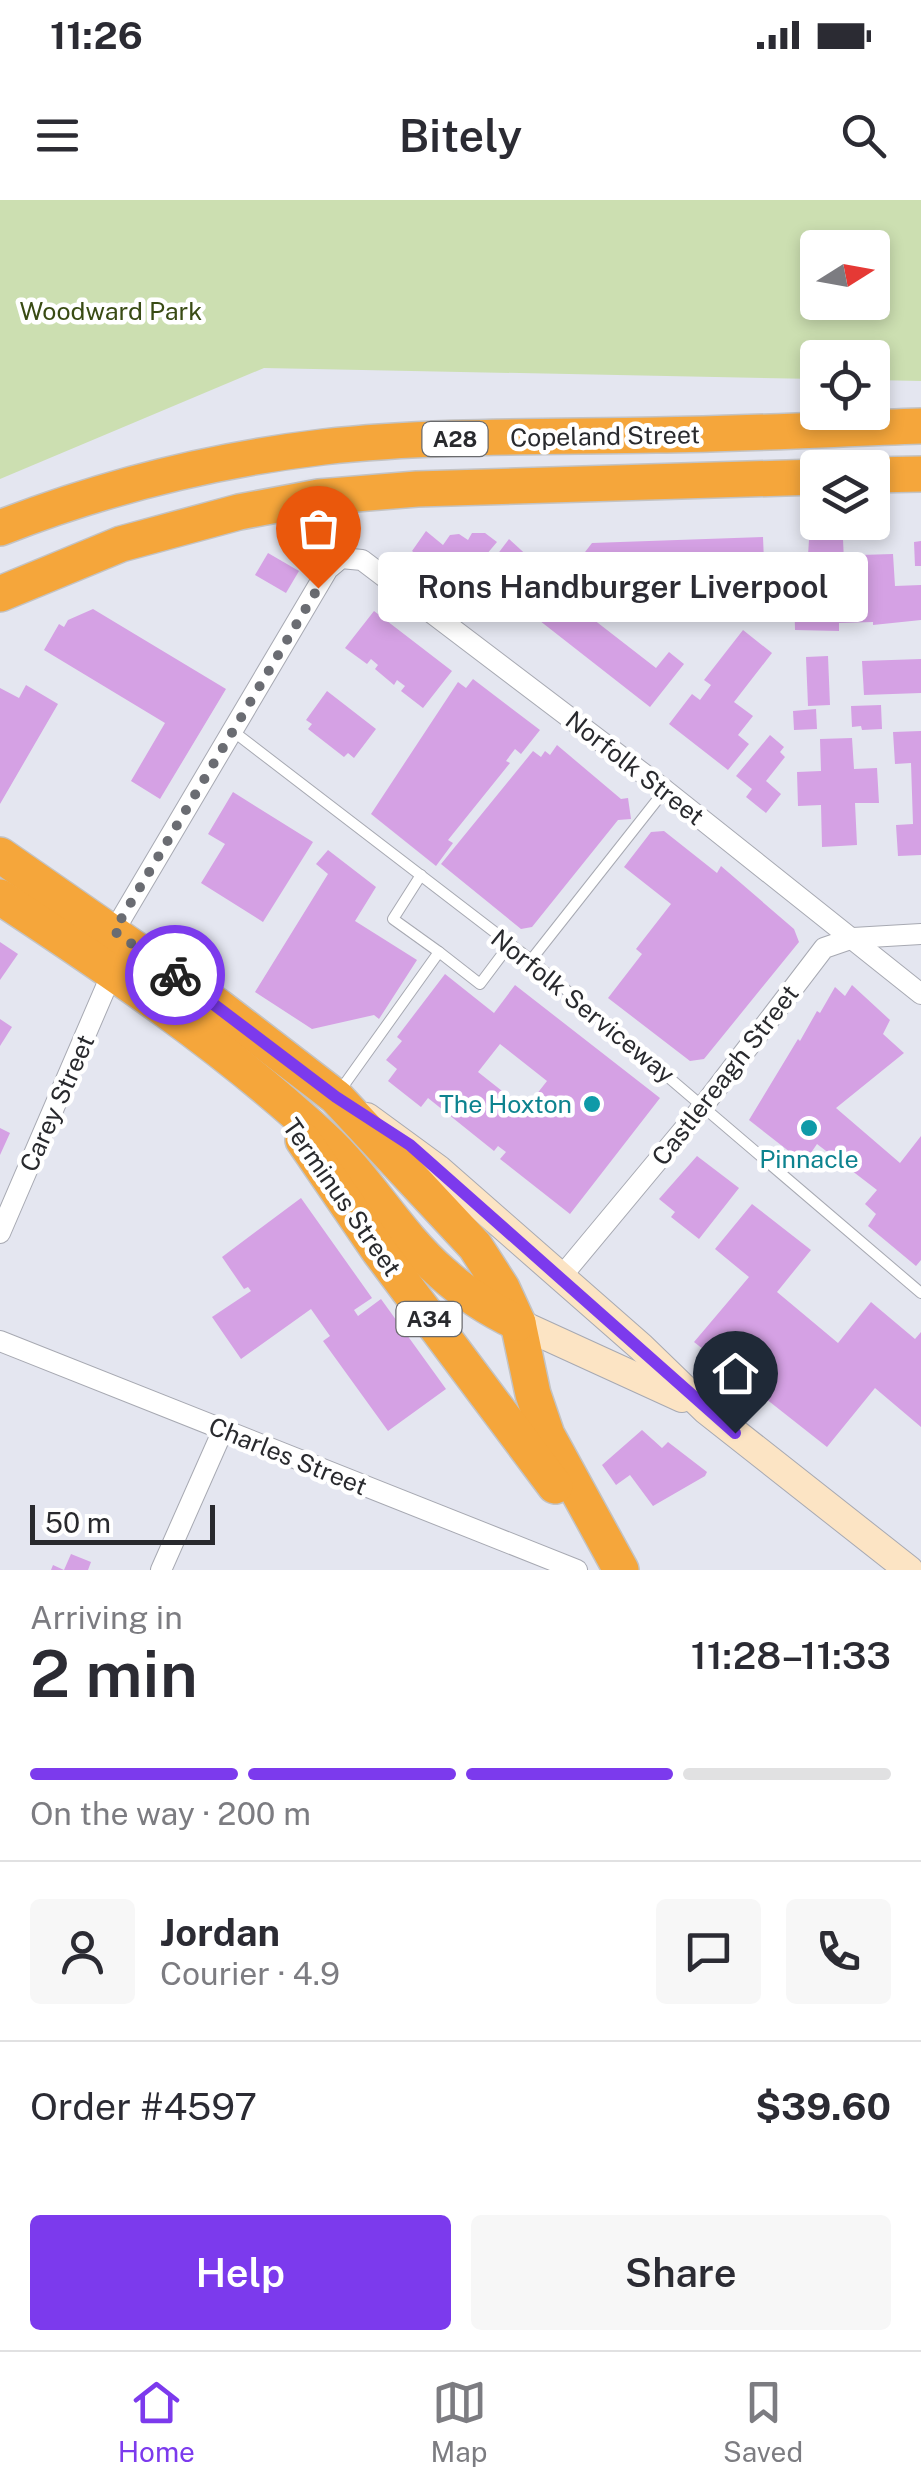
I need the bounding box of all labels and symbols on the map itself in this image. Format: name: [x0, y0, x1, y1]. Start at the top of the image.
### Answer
north arrow: [800, 230, 890, 320]
park label: Woodward Park: [20, 296, 202, 326]
street label: Copeland Street: [510, 419, 700, 453]
road number: A28: [422, 422, 488, 456]
pin: [276, 486, 361, 589]
callout: Rons Handburger Liverpool: [378, 553, 868, 623]
street label: Norfolk Street: [560, 705, 710, 831]
street label: Norfolk Serviceway: [485, 923, 681, 1089]
courier: [125, 925, 225, 1025]
street label: Castlereagh Street: [645, 979, 805, 1171]
street label: Carey Street: [13, 1030, 101, 1176]
place label: The Hoxton: [439, 1089, 572, 1119]
marker: The Hoxton: [581, 1093, 603, 1115]
street label: Terminus Street: [276, 1112, 408, 1282]
marker: Pinnacle: [798, 1117, 820, 1139]
place label: Pinnacle: [759, 1144, 859, 1174]
road number: A34: [396, 1302, 462, 1336]
pin: [693, 1331, 778, 1434]
street label: Charles Street: [205, 1411, 371, 1501]
scale bar: [30, 1500, 215, 1544]

